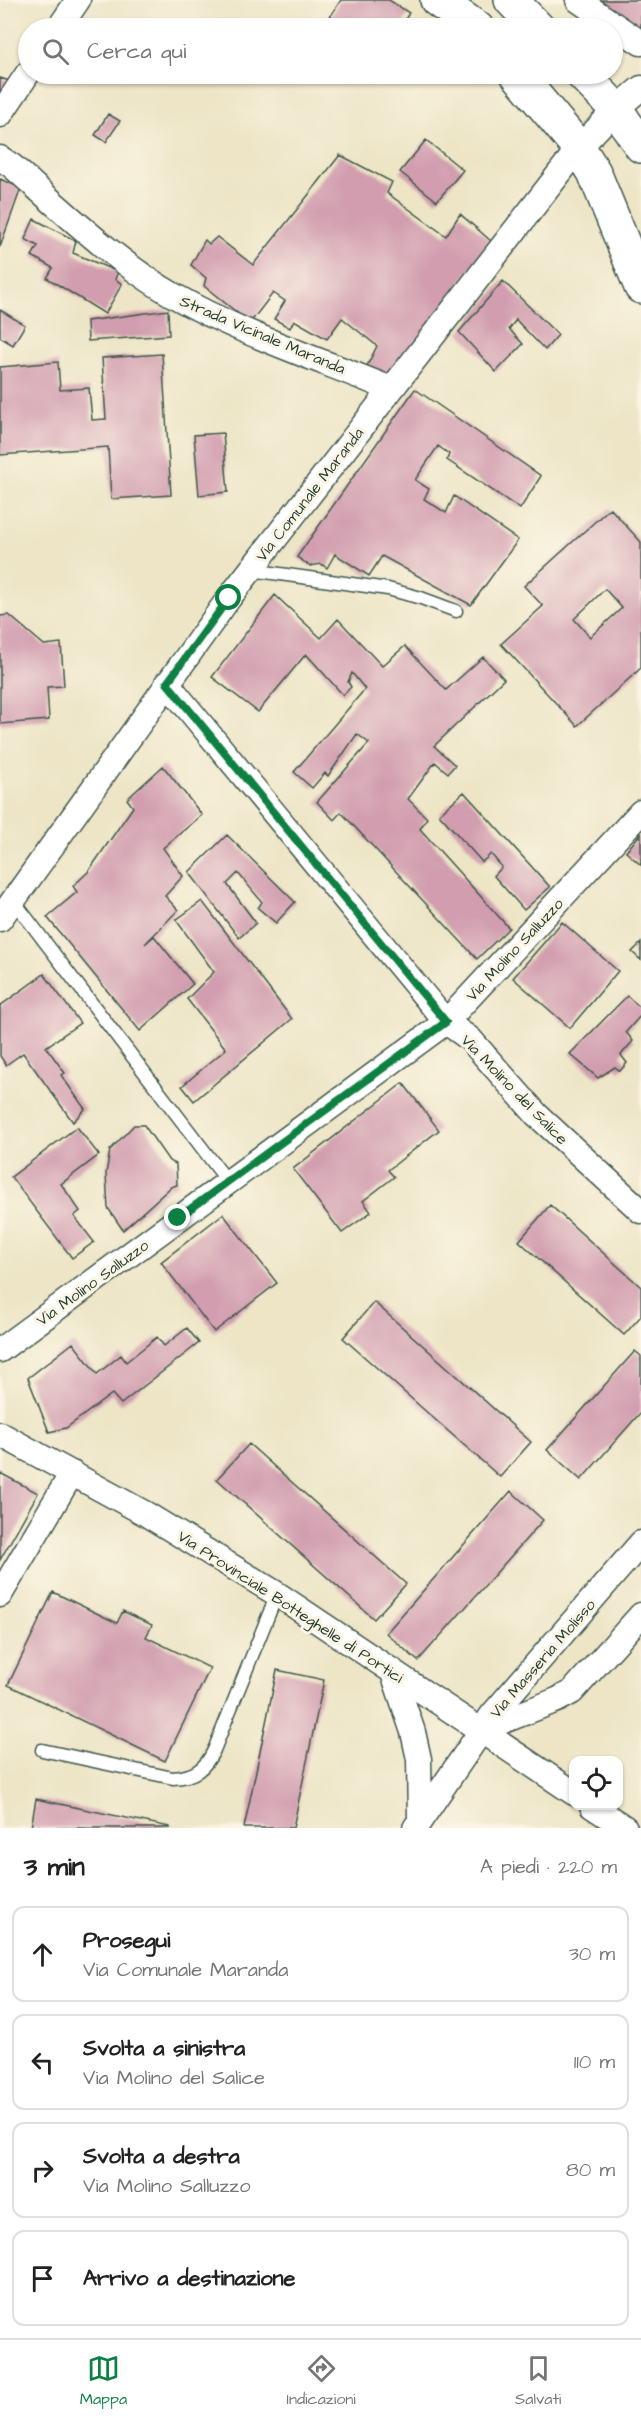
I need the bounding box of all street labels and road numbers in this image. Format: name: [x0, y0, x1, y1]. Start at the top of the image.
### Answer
street label: Strada Vicinale Maranda: [176, 290, 349, 380]
street label: Via Comunale Maranda: [251, 423, 369, 566]
street label: Via Molino Salluzzo: [461, 893, 568, 1006]
street label: Via Molino del Salice: [456, 1030, 573, 1150]
street label: Via Molino Salluzzo: [32, 1235, 153, 1331]
street label: Via Provinciale Botteghelle di Portici: [173, 1525, 408, 1689]
street label: Via Masseria Molisso: [485, 1594, 601, 1723]

